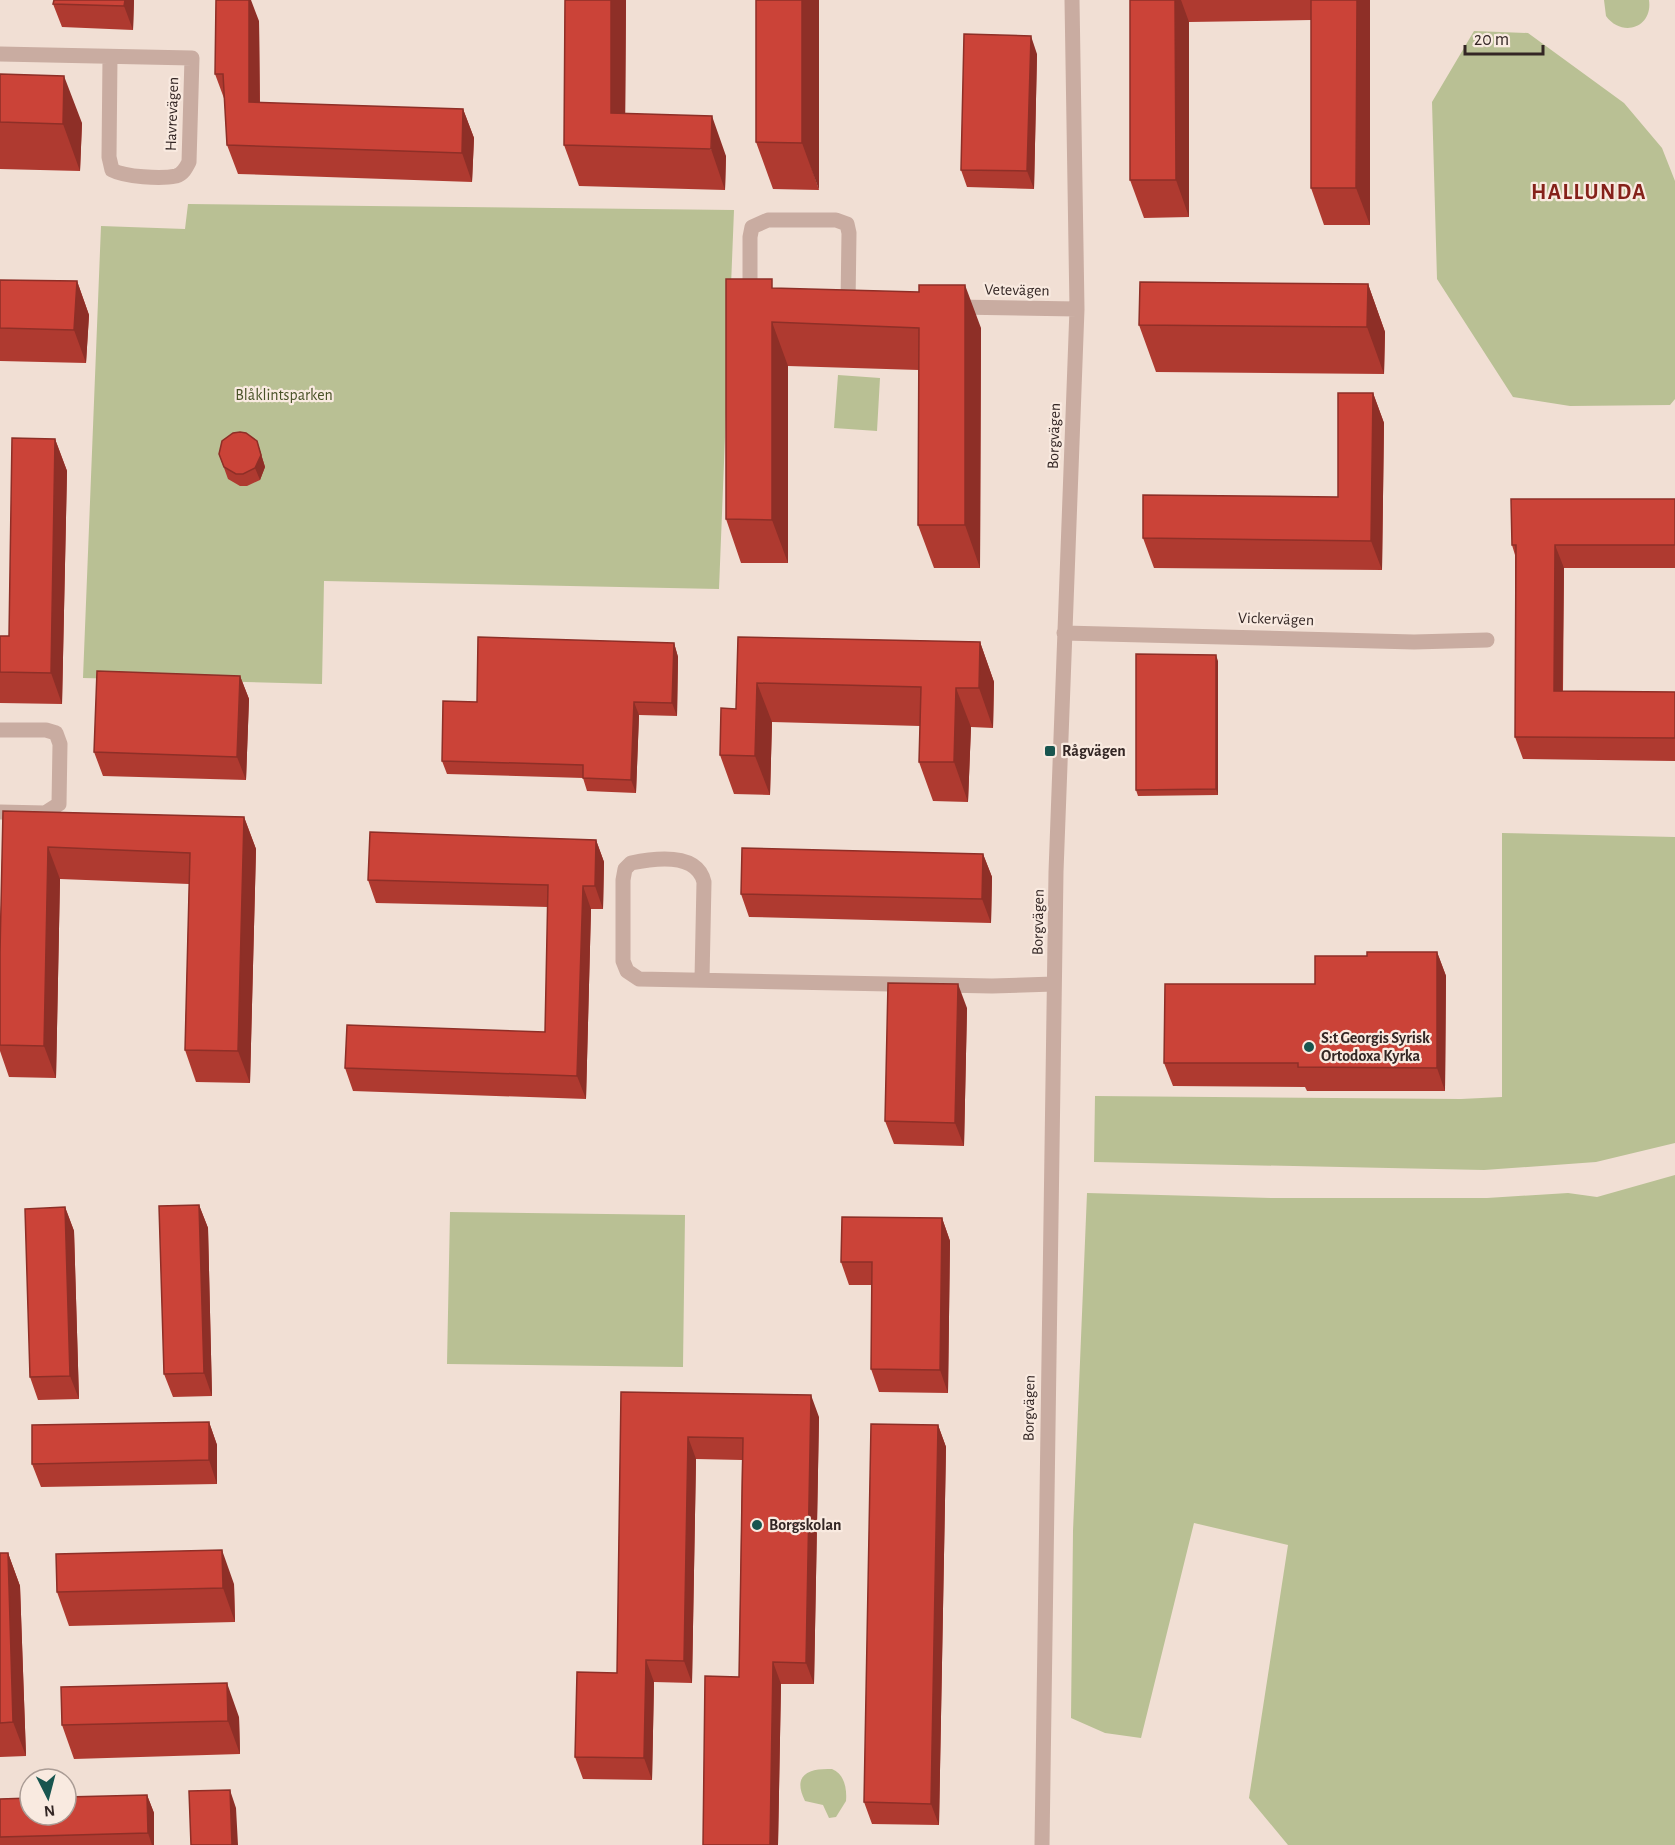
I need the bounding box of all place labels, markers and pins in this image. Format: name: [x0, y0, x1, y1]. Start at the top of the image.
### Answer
place label: Rågvägen: [1062, 743, 1126, 759]
marker: Rågvägen: [1043, 744, 1057, 758]
place label: S:t Georgis Syrisk Ortodoxa Kyrka: [1321, 1030, 1430, 1065]
marker: S:t Georgis Syrisk Ortodoxa Kyrka: [1302, 1040, 1316, 1054]
place label: Borgskolan: [769, 1517, 841, 1533]
marker: Borgskolan: [750, 1518, 764, 1532]

